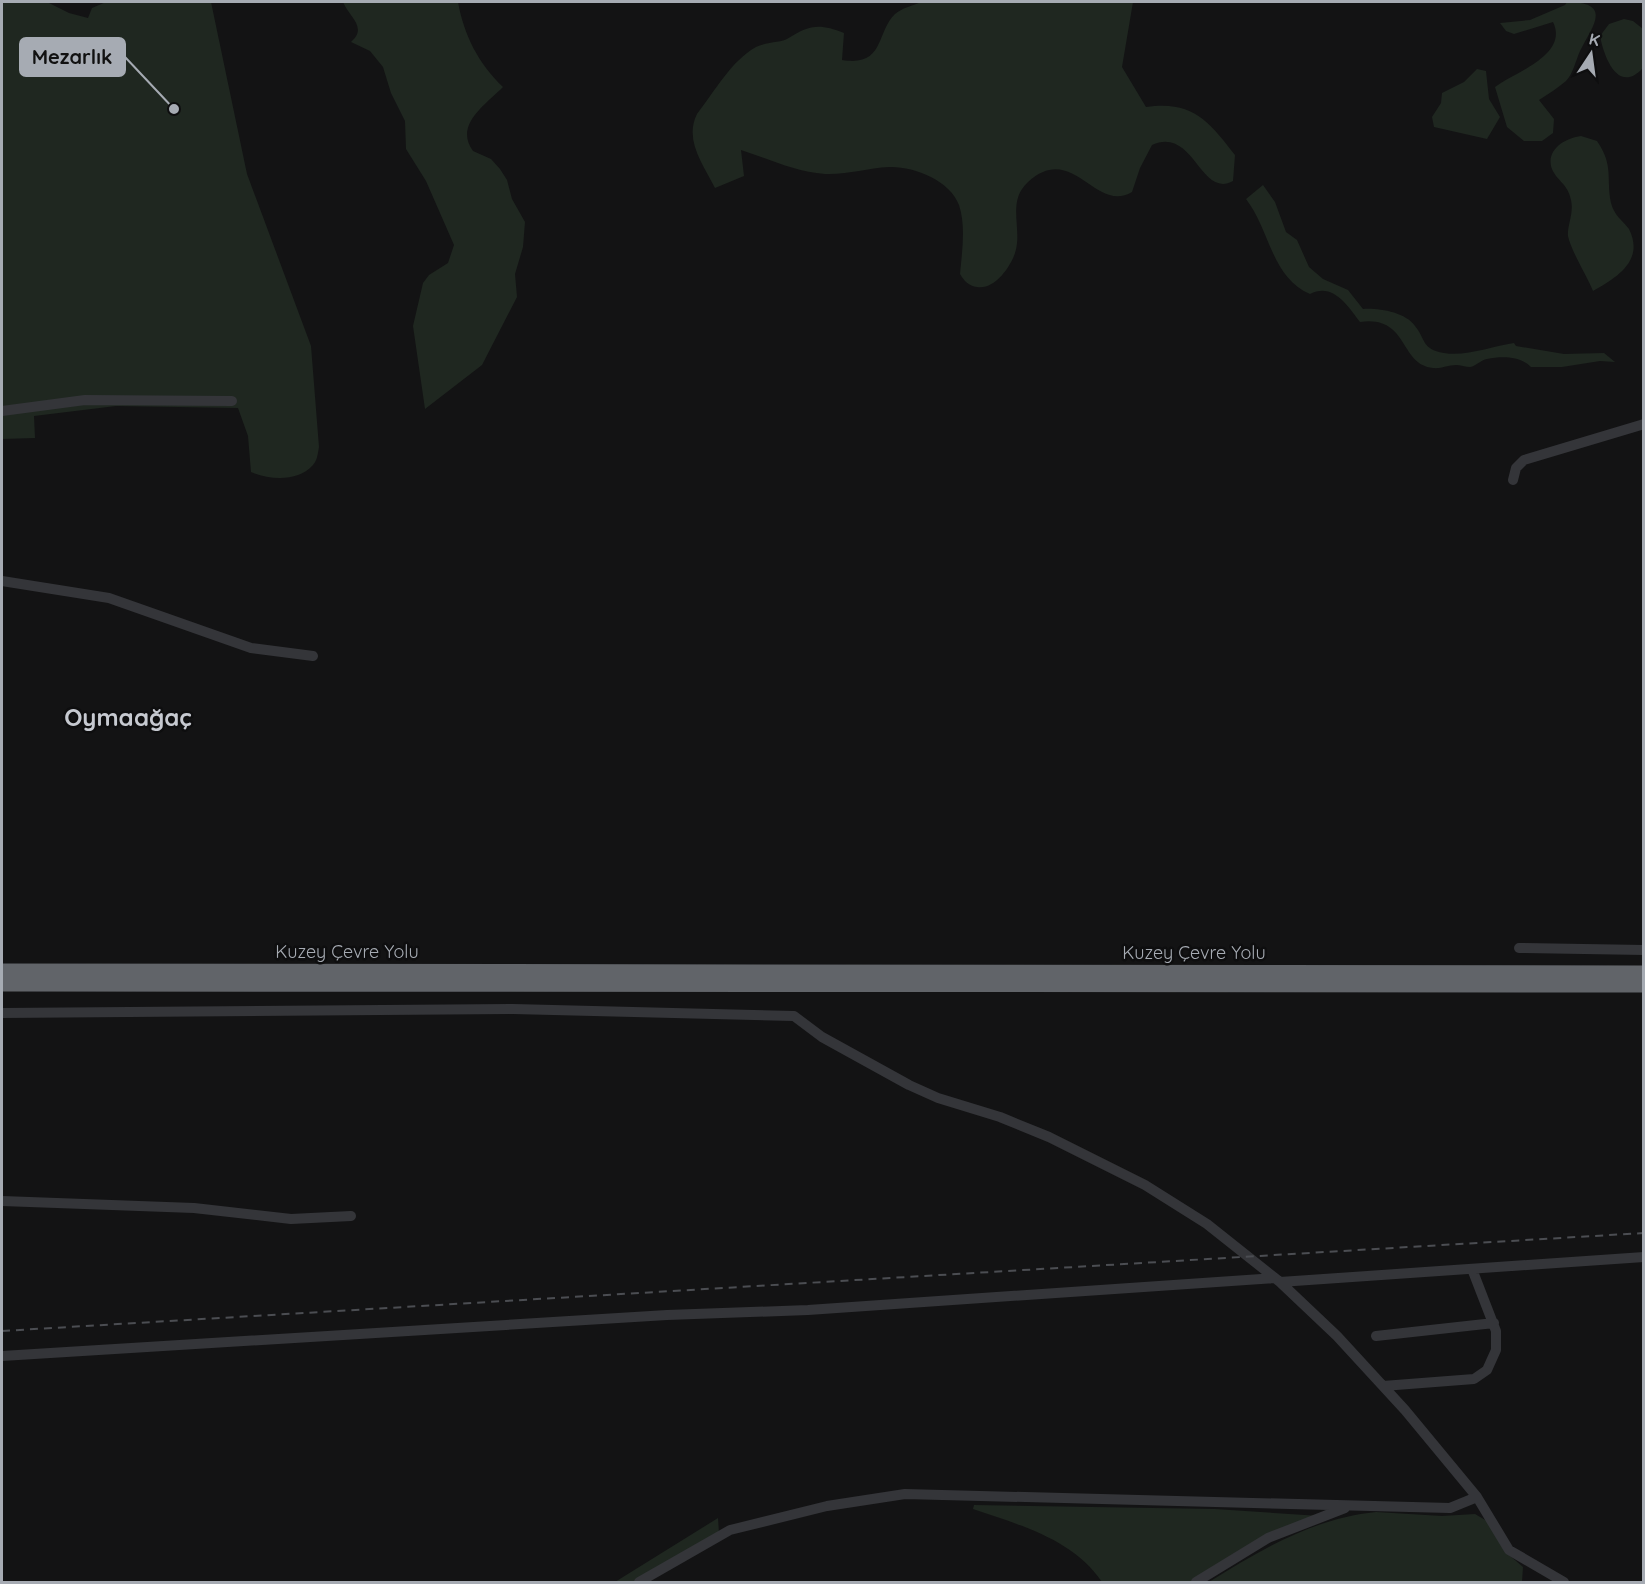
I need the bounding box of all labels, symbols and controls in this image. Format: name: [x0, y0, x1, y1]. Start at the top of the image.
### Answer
north arrow: [1561, 24, 1621, 84]
text: K: [1587, 28, 1602, 50]
callout: Mezarlık: [20, 38, 125, 76]
text: Mezarlık: [32, 44, 112, 69]
district label: Oymaağaç: [64, 702, 192, 732]
street label: Kuzey Çevre Yolu: [275, 940, 419, 963]
street label: Kuzey Çevre Yolu: [1122, 941, 1266, 964]

